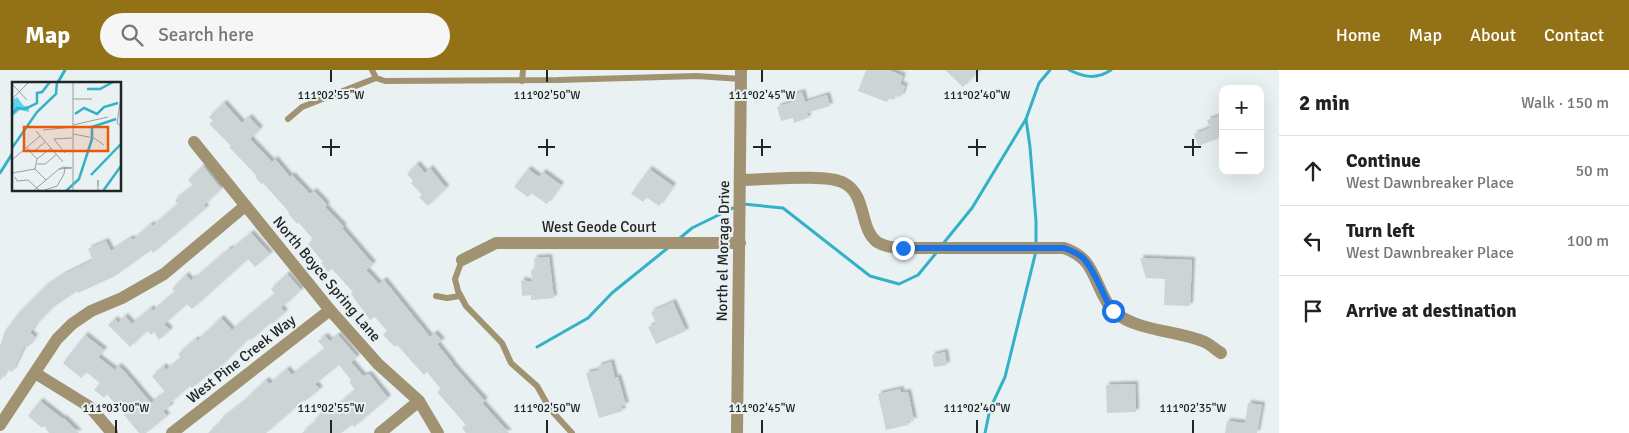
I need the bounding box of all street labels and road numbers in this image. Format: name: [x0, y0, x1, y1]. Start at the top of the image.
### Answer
street label: North el Moraga Drive: [713, 180, 733, 322]
street label: North Boyce Spring Lane: [269, 213, 385, 345]
street label: West Geode Court: [542, 218, 656, 236]
street label: West Pine Creek Way: [183, 311, 299, 407]

